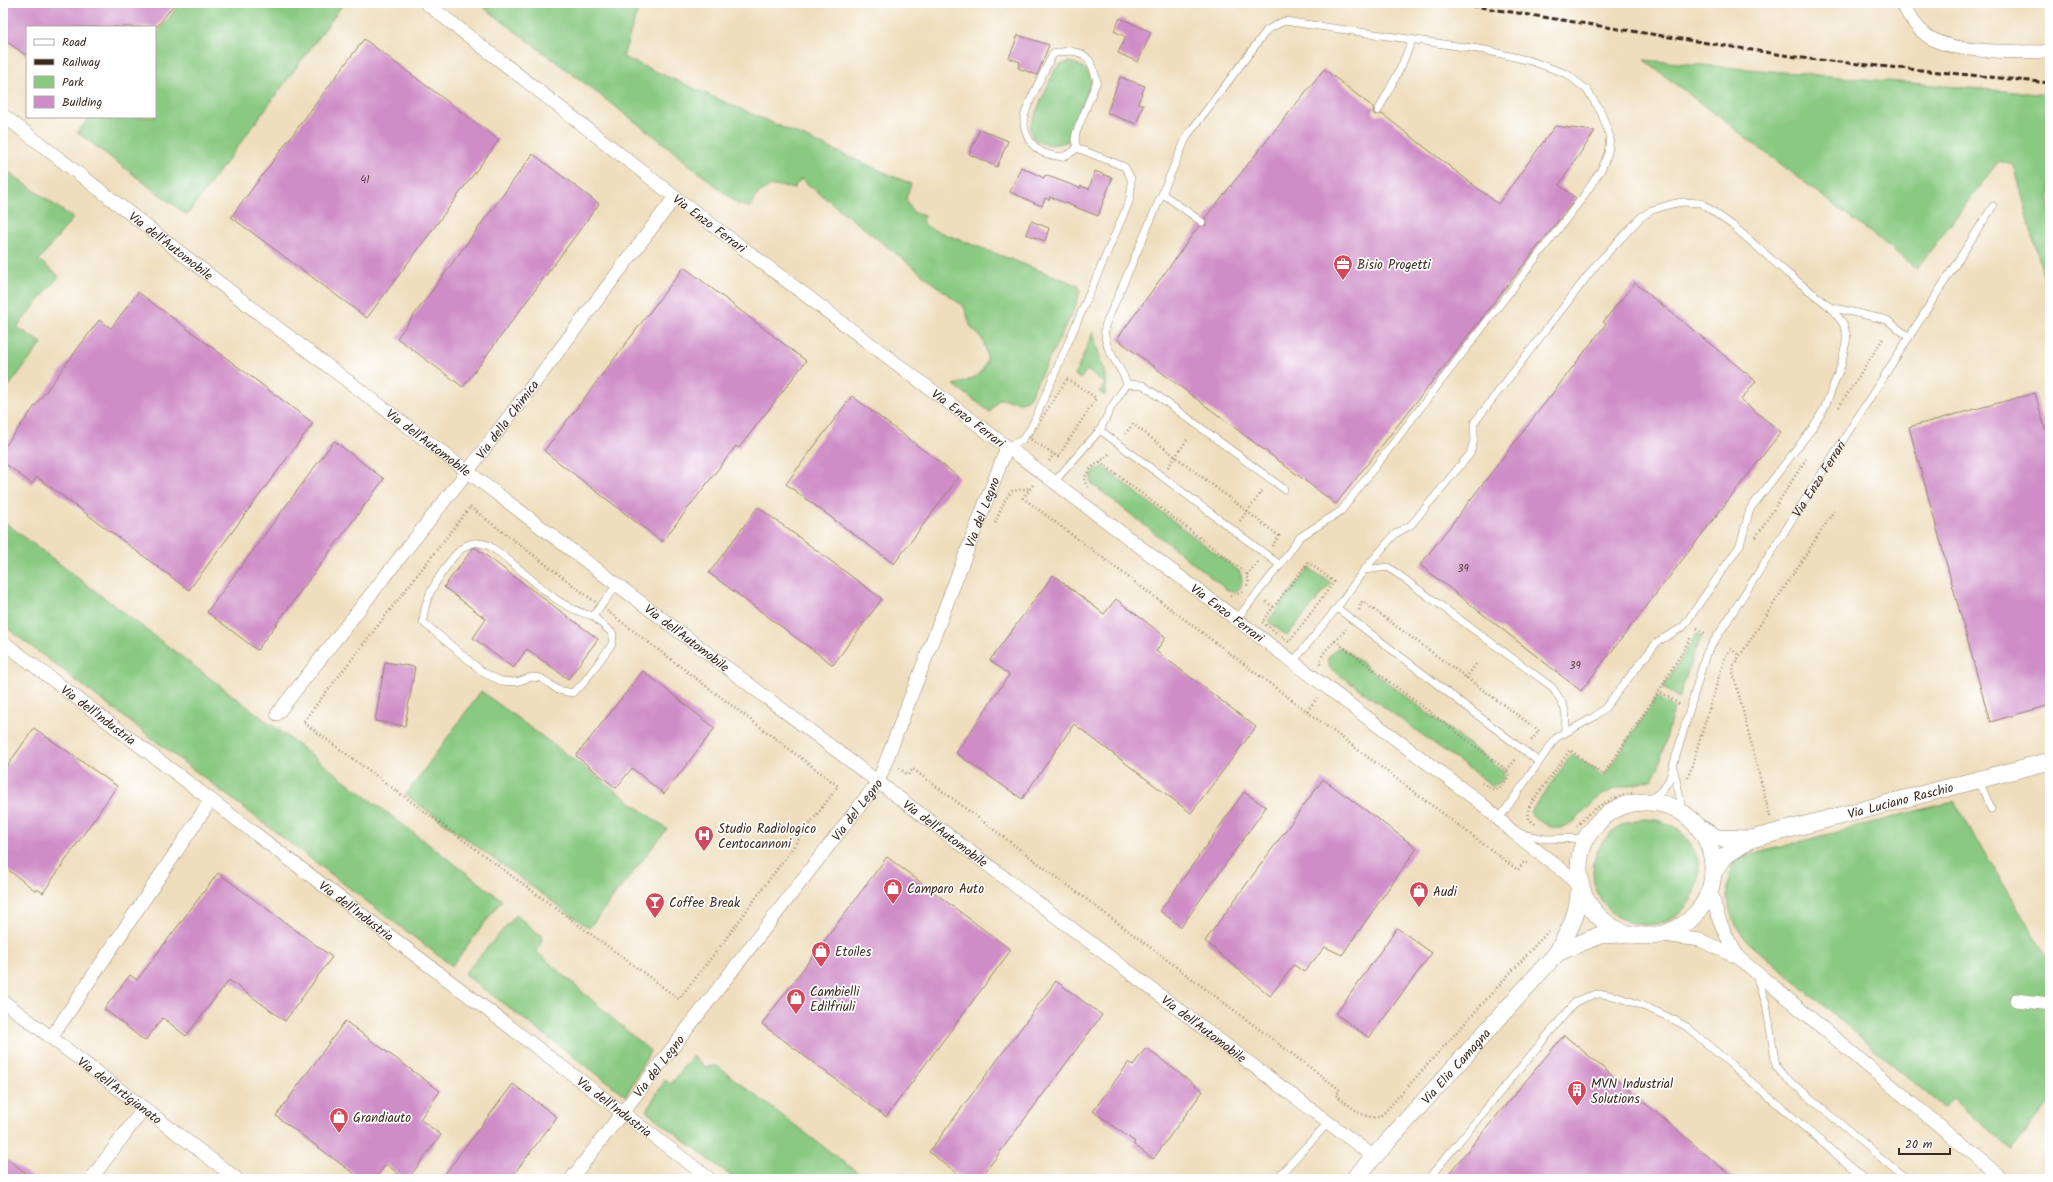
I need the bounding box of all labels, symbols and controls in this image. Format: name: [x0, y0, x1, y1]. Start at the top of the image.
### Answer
legend: [26, 26, 156, 118]
text: Road: [62, 33, 87, 52]
text: Railway: [62, 53, 100, 72]
text: Park: [62, 73, 84, 92]
text: Building: [62, 93, 102, 112]
house number: 41: [360, 171, 370, 189]
street label: Via Enzo Ferrari: [667, 190, 751, 260]
street label: Via dell'Automobile: [124, 207, 217, 286]
office icon: Bisio Progetti: [1332, 253, 1354, 281]
place label: Bisio Progetti: [1357, 255, 1431, 276]
street label: Via della Chimica: [471, 376, 545, 464]
street label: Via Enzo Ferrari: [926, 384, 1010, 454]
street label: Via dell'Automobile: [381, 404, 475, 483]
street label: Via Enzo Ferrari: [1787, 436, 1853, 522]
street label: Via del Legno: [960, 474, 1006, 551]
house number: 39: [1457, 560, 1469, 578]
street label: Via Enzo Ferrari: [1185, 579, 1269, 649]
street label: Via dell'Automobile: [639, 600, 734, 678]
house number: 39: [1569, 657, 1581, 675]
street label: Via dell'Industria: [56, 680, 140, 751]
street label: Via del Legno: [827, 775, 889, 846]
street label: Via Luciano Raschio: [1845, 778, 1956, 825]
street label: Via dell'Automobile: [898, 795, 992, 874]
place label: Studio Radiologico Centocannoni: [718, 819, 816, 855]
hospital icon: Studio Radiologico Centocannoni: [693, 824, 715, 852]
street label: Via dell'Industria: [314, 876, 398, 947]
shop icon: Camparo Auto: [882, 877, 904, 905]
place label: Camparo Auto: [907, 879, 984, 900]
shop icon: Audi: [1408, 880, 1430, 908]
place label: Audi: [1433, 882, 1458, 903]
bar icon: Coffee Break: [644, 891, 666, 919]
place label: Coffee Break: [669, 893, 741, 914]
shop icon: Etoiles: [810, 940, 832, 968]
place label: Etoiles: [835, 942, 872, 963]
place label: Cambielli Edilfriuli: [810, 982, 860, 1018]
shop icon: Cambielli Edilfriuli: [785, 987, 807, 1015]
street label: Via dell'Automobile: [1156, 990, 1250, 1069]
street label: Via Elio Camagna: [1417, 1024, 1497, 1110]
street label: Via del Legno: [629, 1031, 691, 1103]
street label: Via dell'Artigianato: [72, 1052, 166, 1130]
street label: Via dell'Industria: [572, 1072, 656, 1143]
place label: MVN Industrial Solutions: [1591, 1074, 1673, 1110]
building icon: MVN Industrial Solutions: [1566, 1079, 1588, 1107]
shop icon: Grandiauto: [328, 1106, 350, 1134]
place label: Grandiauto: [353, 1108, 411, 1129]
scale bar: [1899, 1130, 1950, 1156]
text: 20 m: [1905, 1135, 1933, 1154]

